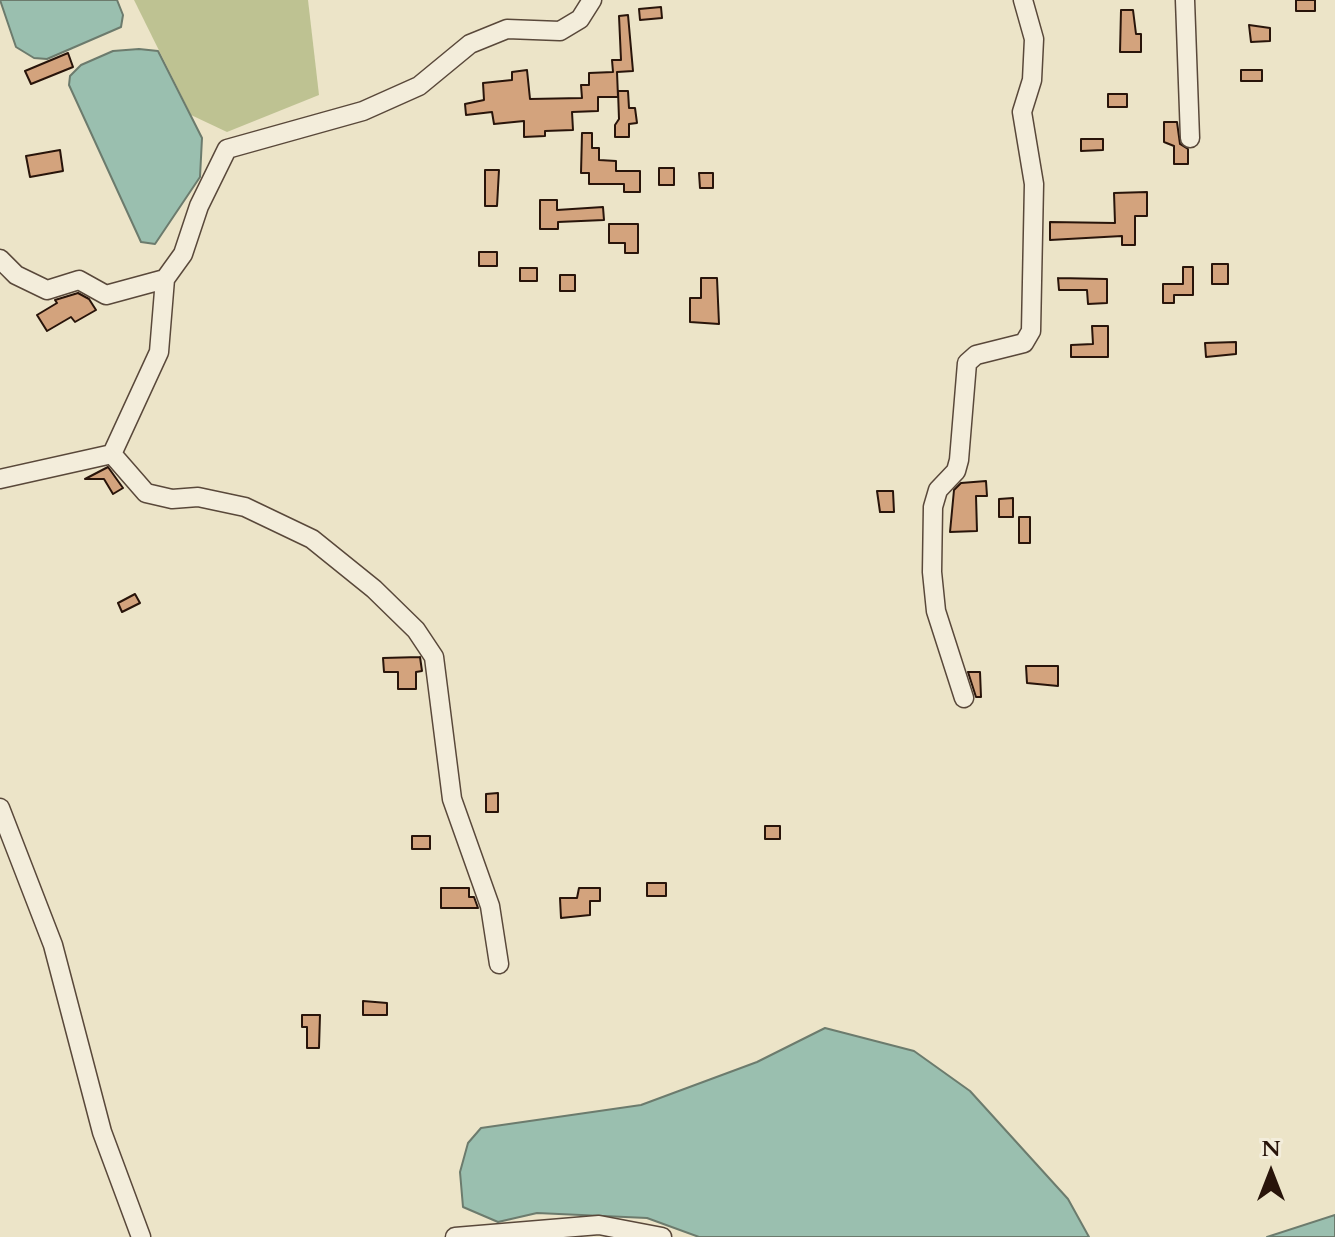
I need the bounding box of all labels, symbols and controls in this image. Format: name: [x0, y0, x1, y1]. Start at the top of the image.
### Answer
north arrow: [1231, 1133, 1311, 1213]
text: N: [1261, 1134, 1281, 1164]

